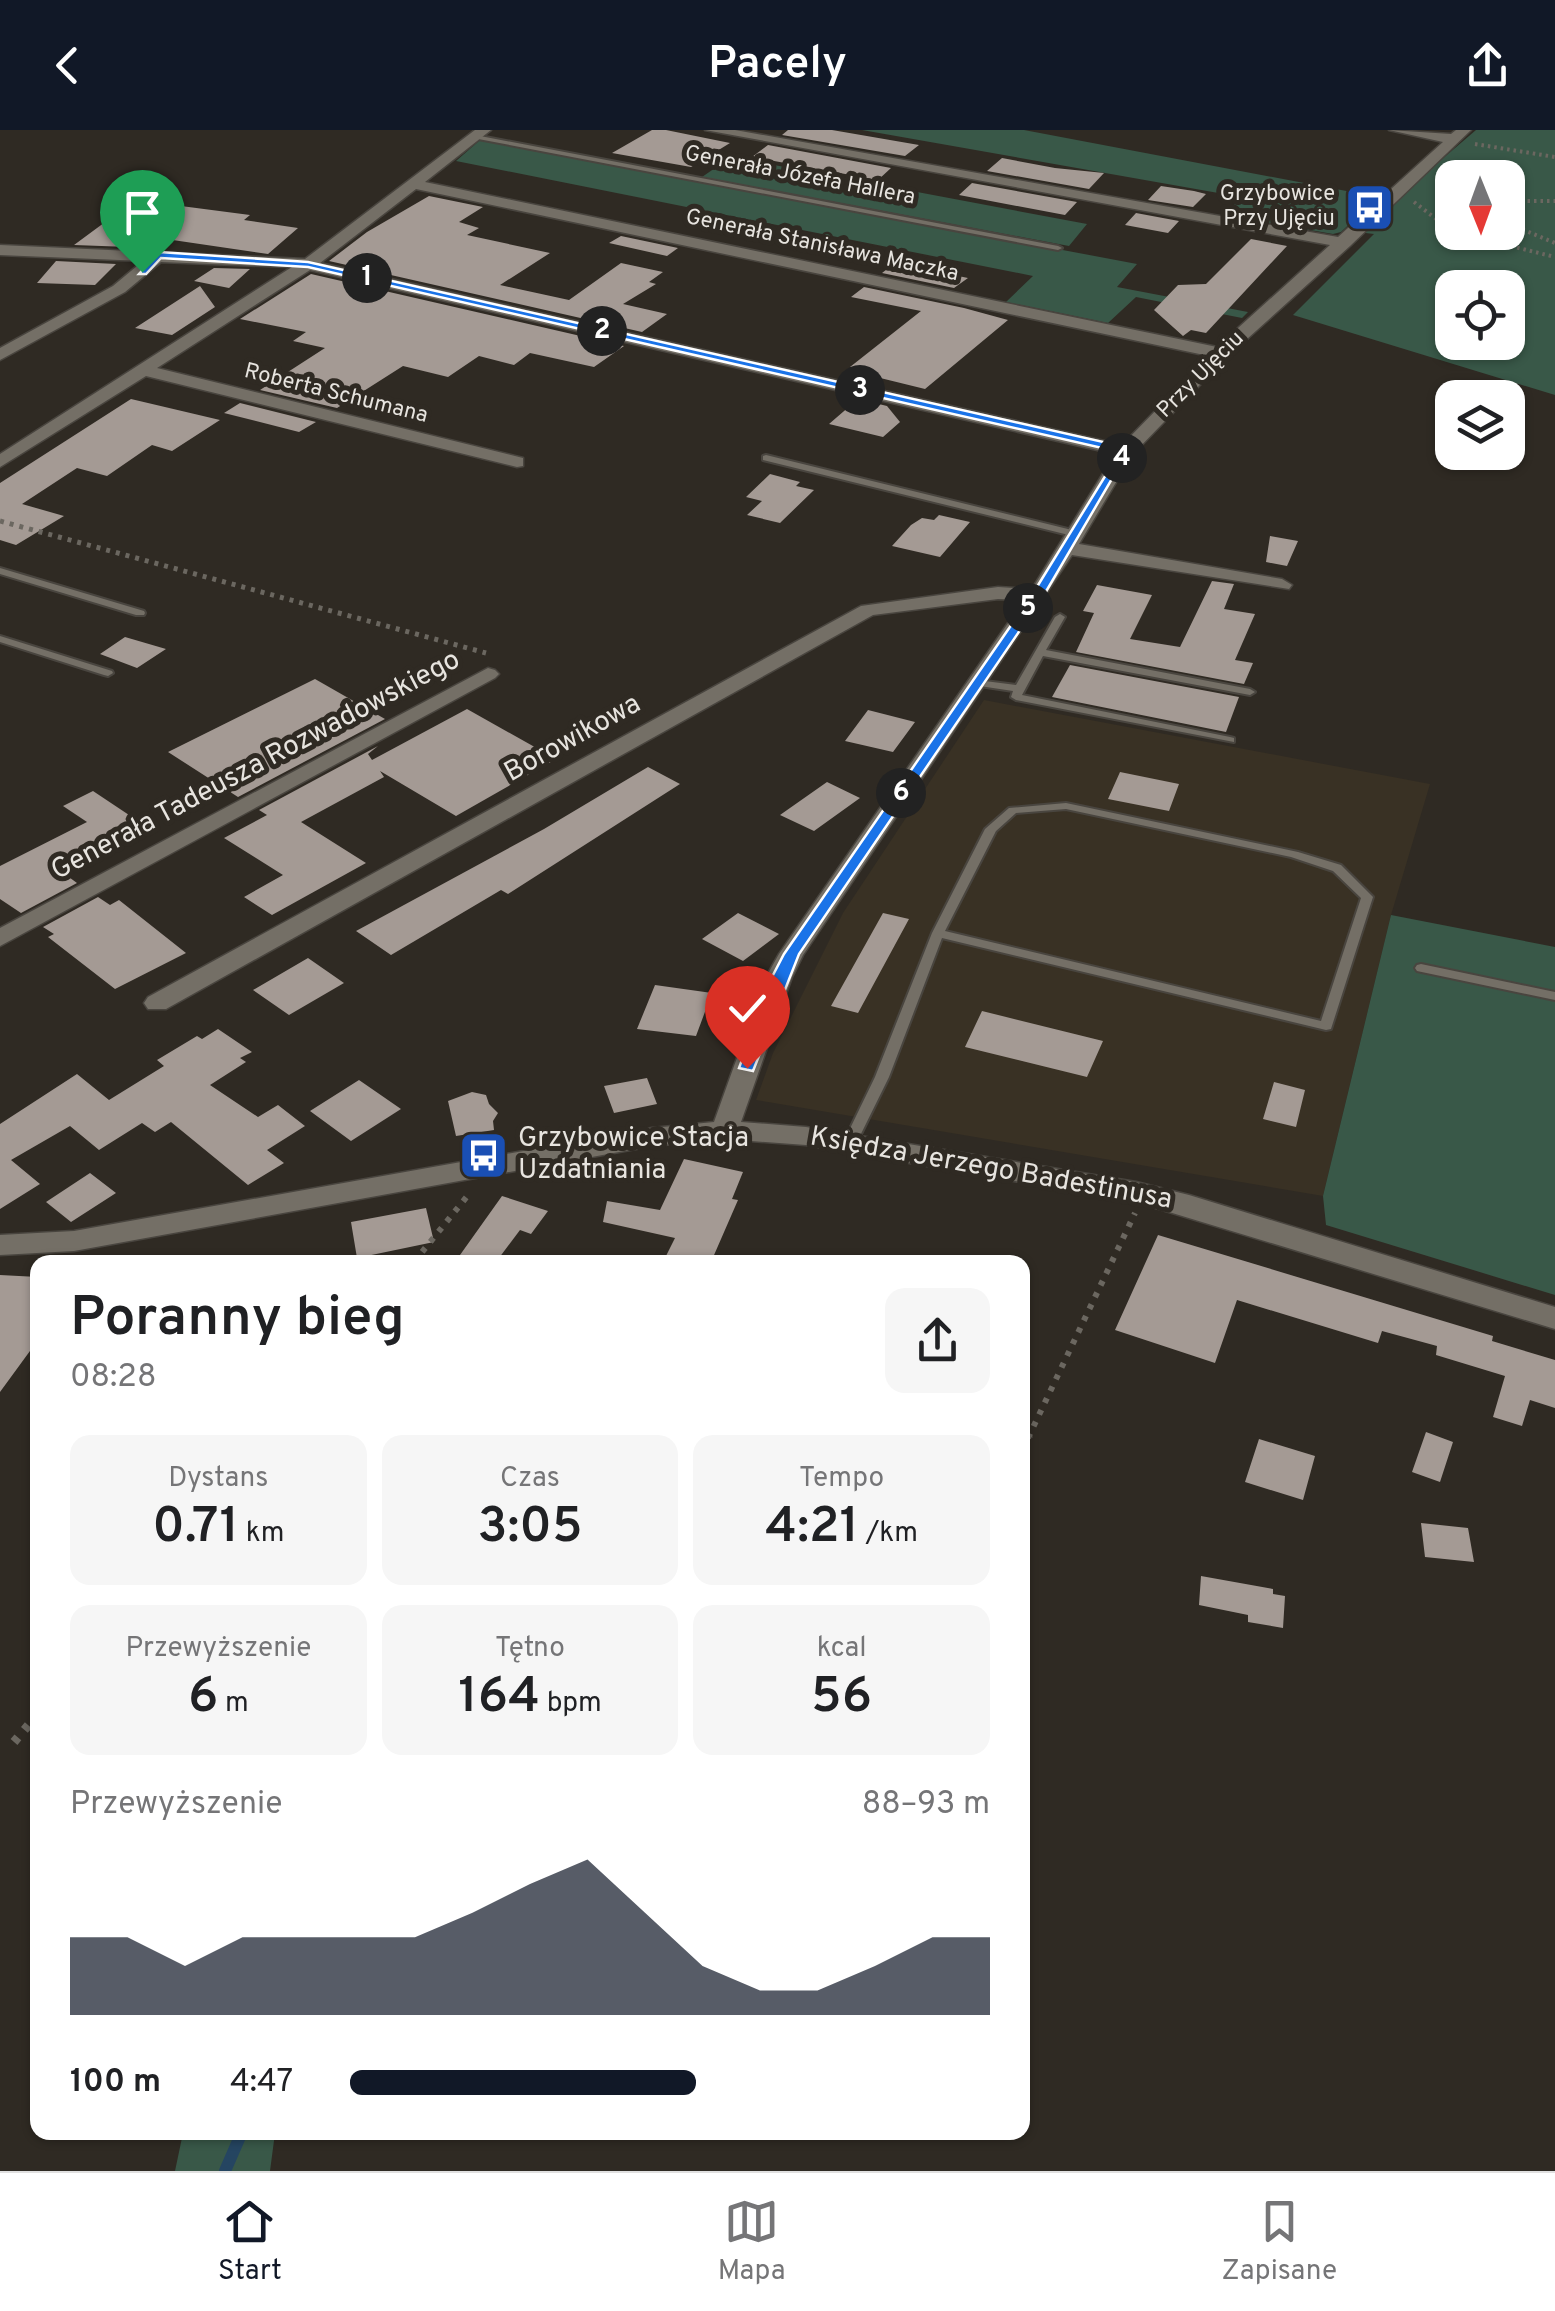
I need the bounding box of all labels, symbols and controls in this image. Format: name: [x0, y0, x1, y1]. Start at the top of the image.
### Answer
text: Pacely: [708, 37, 847, 94]
icon: back: [40, 38, 95, 93]
icon: share: [1460, 38, 1515, 93]
street label: Generała Józefa Hallera: [682, 140, 918, 212]
north arrow: [1435, 160, 1525, 250]
map controls: [1435, 160, 1525, 470]
pin: [100, 170, 185, 273]
place label: Grzybowice Przy Ujęciu: [1220, 181, 1335, 233]
bus stop icon: Grzybowice Przy Ujęciu: [1344, 181, 1396, 233]
icon: arrive: [115, 185, 170, 240]
street label: Generała Stanisława Maczka: [683, 204, 961, 288]
pin: 1: [342, 253, 392, 303]
text: 1: [361, 260, 373, 296]
button: locate: [1435, 270, 1525, 360]
pin: 2: [577, 306, 627, 356]
text: 2: [593, 313, 611, 349]
street label: Przy Ujęciu: [1152, 326, 1250, 424]
street label: Roberta Schumana: [241, 358, 431, 430]
pin: 3: [835, 365, 885, 415]
text: 3: [852, 372, 868, 408]
button: layers: [1435, 380, 1525, 470]
pin: 4: [1097, 433, 1147, 483]
text: 4: [1113, 440, 1131, 476]
pin: 5: [1003, 583, 1053, 633]
text: 5: [1019, 590, 1037, 626]
street label: Generała Tadeusza Rozwadowskiego: [45, 643, 467, 889]
street label: Borowikowa: [498, 687, 648, 791]
pin: 6: [876, 768, 926, 818]
text: 6: [892, 775, 910, 811]
pin: [705, 966, 790, 1069]
icon: check: [720, 981, 775, 1036]
street label: Księdza Jerzego Badestinusa: [807, 1119, 1175, 1219]
place label: Grzybowice Stacja Uzdatniania: [518, 1121, 749, 1189]
bus stop icon: Grzybowice Stacja Uzdatniania: [457, 1129, 509, 1181]
text: Poranny bieg: [70, 1285, 405, 1355]
button: share: [885, 1288, 990, 1393]
text: 08:28: [70, 1358, 156, 1398]
text: Dystans: [168, 1461, 268, 1497]
text: Czas: [500, 1461, 560, 1497]
text: Tempo: [799, 1461, 884, 1497]
text: 0.71: [152, 1497, 239, 1560]
text: 3:05: [477, 1497, 583, 1560]
text: 4:21: [765, 1497, 859, 1560]
text: km: [239, 1516, 285, 1552]
text: /km: [859, 1516, 918, 1552]
text: Przewyższenie: [125, 1631, 311, 1667]
text: Tętno: [495, 1631, 565, 1667]
text: kcal: [817, 1631, 867, 1667]
text: 6: [188, 1667, 218, 1730]
text: 164: [458, 1667, 540, 1730]
text: 56: [811, 1667, 872, 1730]
text: m: [218, 1686, 249, 1722]
text: bpm: [540, 1686, 602, 1722]
text: Przewyższenie: [70, 1785, 282, 1825]
text: 88–93 m: [862, 1785, 990, 1825]
text: 100 m: [70, 2063, 161, 2103]
text: 4:47: [230, 2063, 293, 2103]
tab: Start: [218, 2194, 282, 2290]
tab: Mapa: [718, 2194, 786, 2290]
tab: Zapisane: [1222, 2194, 1337, 2290]

